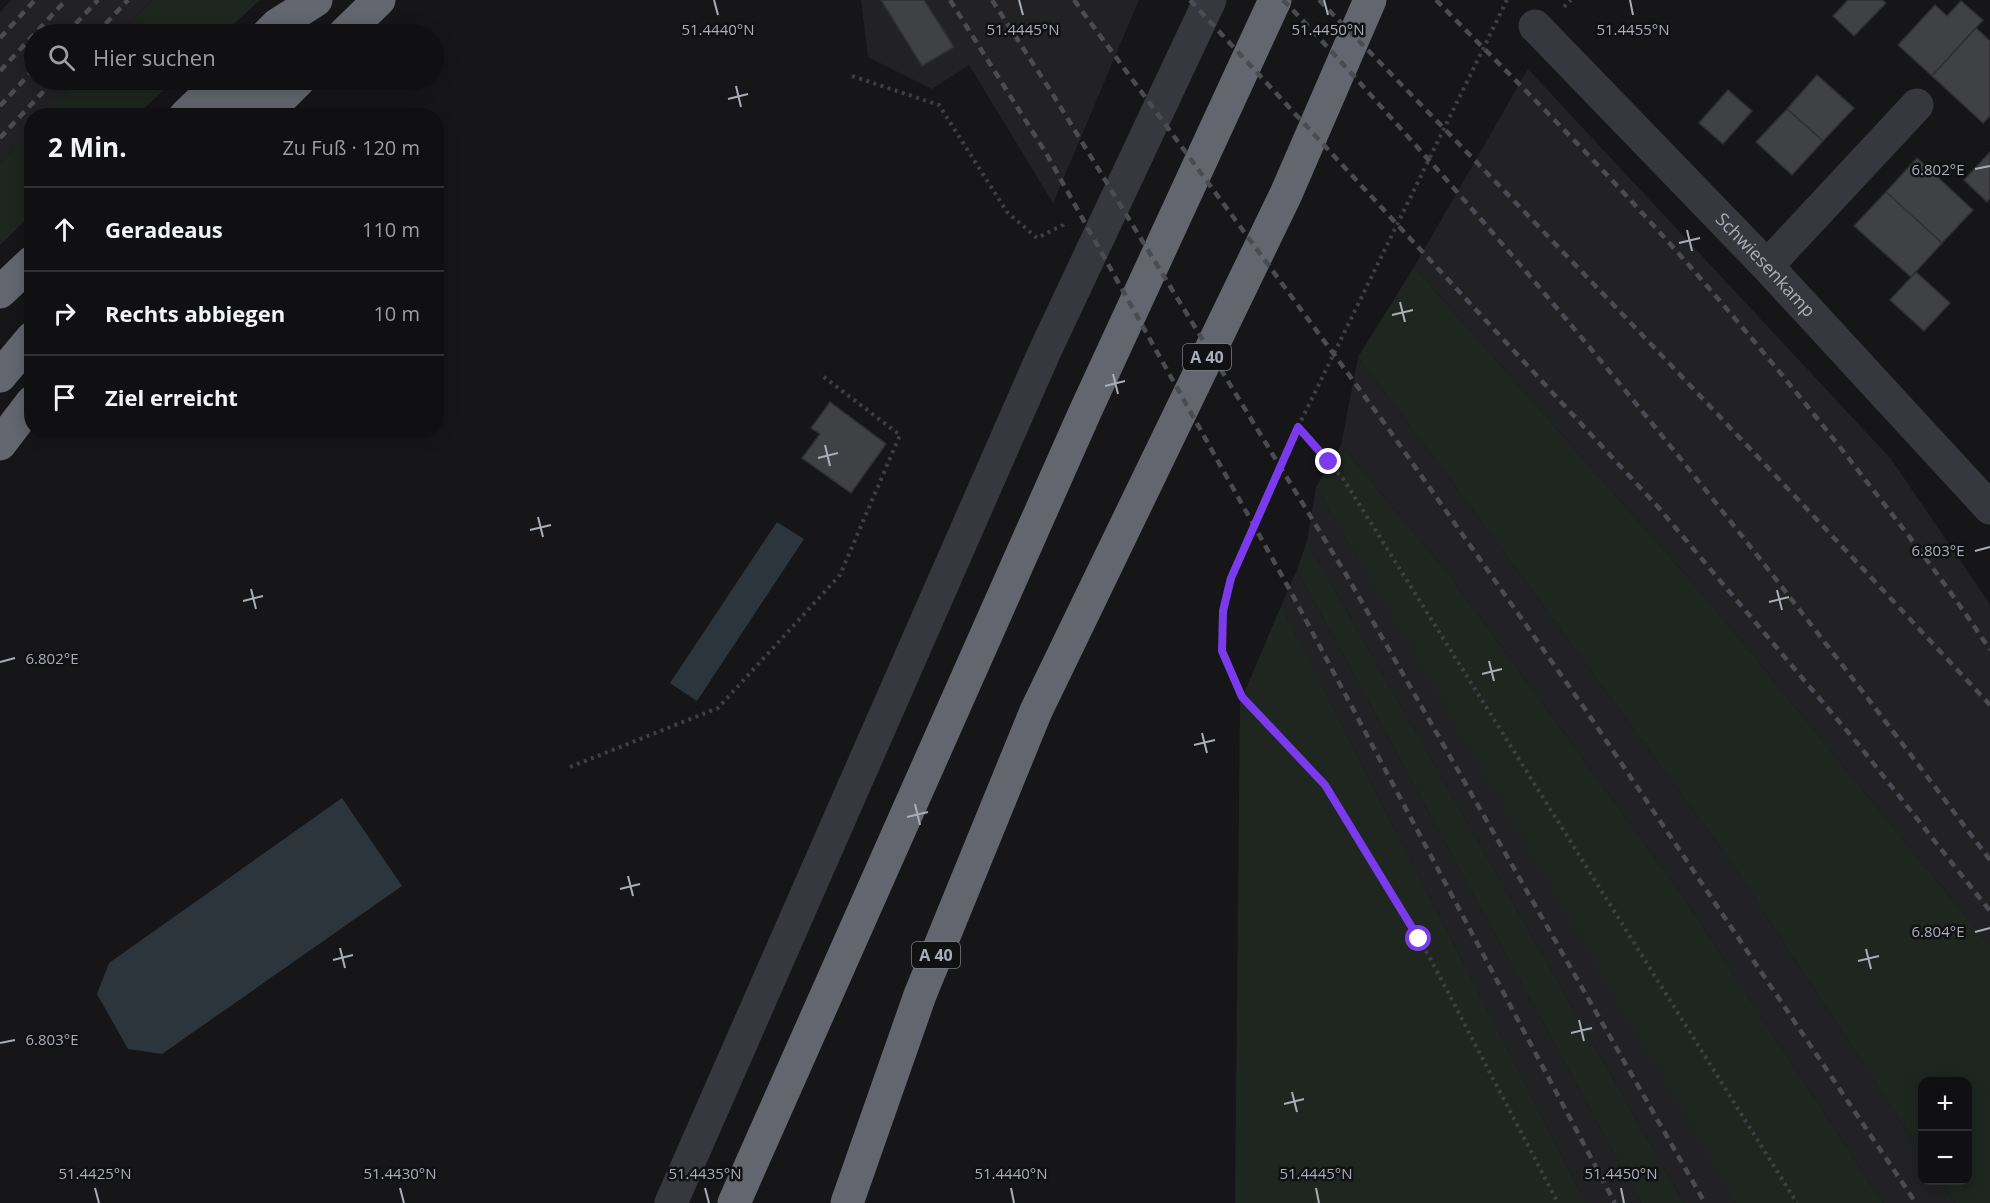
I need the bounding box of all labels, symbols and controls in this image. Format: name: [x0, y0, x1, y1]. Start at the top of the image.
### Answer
text: 51.4440°N: [681, 19, 755, 39]
text: 51.4445°N: [986, 19, 1060, 39]
text: 51.4450°N: [1291, 19, 1365, 39]
text: 51.4455°N: [1596, 19, 1670, 39]
search box: [24, 24, 444, 90]
icon: search: [45, 41, 78, 74]
text: Hier suchen: [93, 42, 216, 72]
text: 2 Min.: [48, 129, 127, 165]
text: Zu Fuß · 120 m: [282, 134, 420, 161]
text: 6.802°E: [1911, 159, 1965, 179]
street label: Schwiesenkamp: [1711, 207, 1821, 322]
icon: ahead: [48, 213, 81, 246]
text: Geradeaus: [105, 214, 223, 244]
text: 110 m: [362, 216, 420, 243]
icon: right: [48, 297, 81, 330]
text: Rechts abbiegen: [105, 298, 285, 328]
text: 10 m: [373, 300, 420, 327]
road number: A 40: [1183, 344, 1231, 370]
icon: arrive: [48, 381, 81, 414]
text: Ziel erreicht: [105, 382, 238, 412]
route end: [1315, 448, 1341, 474]
text: 6.803°E: [1911, 540, 1965, 560]
text: 6.802°E: [25, 648, 79, 668]
text: 6.804°E: [1911, 921, 1965, 941]
route start: [1405, 925, 1431, 951]
road number: A 40: [912, 942, 960, 968]
text: 6.803°E: [25, 1029, 79, 1049]
map controls: [1918, 1077, 1972, 1185]
button: +: [1918, 1077, 1972, 1131]
button: −: [1918, 1131, 1972, 1185]
text: 51.4425°N: [58, 1163, 132, 1183]
text: 51.4430°N: [363, 1163, 437, 1183]
text: 51.4435°N: [668, 1163, 742, 1183]
text: 51.4440°N: [974, 1163, 1048, 1183]
text: 51.4445°N: [1279, 1163, 1353, 1183]
text: 51.4450°N: [1584, 1163, 1658, 1183]

